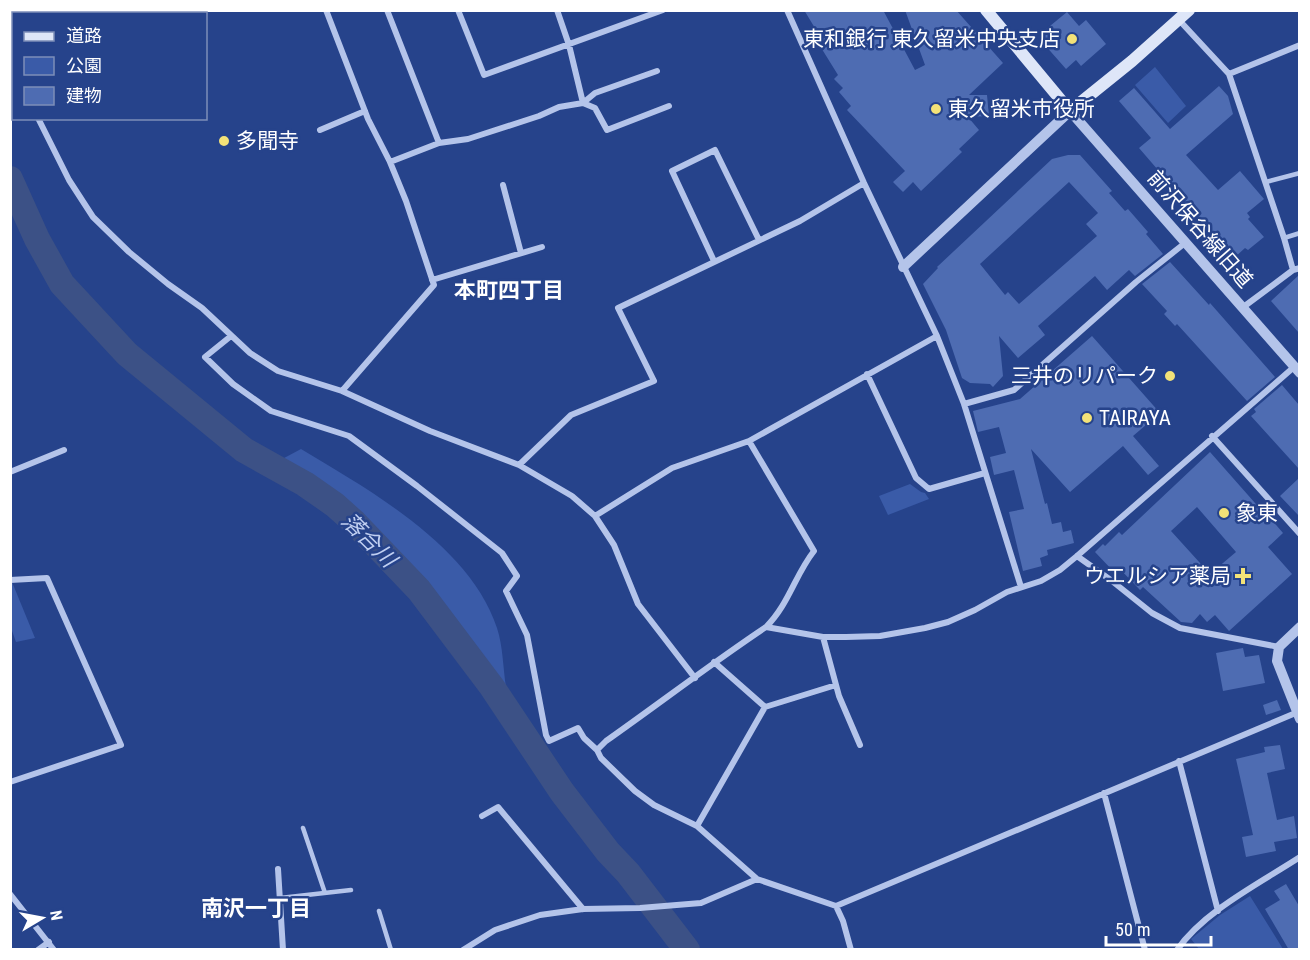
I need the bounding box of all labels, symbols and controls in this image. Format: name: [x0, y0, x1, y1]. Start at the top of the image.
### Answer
legend: [12, 12, 207, 120]
text: 道路: [66, 25, 102, 46]
place label: 東和銀行 東久留米中央支店: [803, 27, 1060, 51]
marker: 東和銀行 東久留米中央支店: [1065, 32, 1079, 46]
text: 公園: [66, 55, 102, 76]
text: 建物: [66, 85, 102, 106]
place label: 東久留米市役所: [948, 97, 1095, 121]
marker: 東久留米市役所: [929, 102, 943, 116]
place label: 多聞寺: [236, 129, 299, 153]
marker: 多聞寺: [217, 134, 231, 148]
street label: 前沢保谷線旧道: [1143, 166, 1257, 292]
district label: 本町四丁目: [454, 278, 564, 303]
place label: 三井のリパーク: [1011, 364, 1158, 388]
marker: 三井のリパーク: [1163, 369, 1177, 383]
place label: TAIRAYA: [1099, 406, 1171, 430]
marker: TAIRAYA: [1080, 411, 1094, 425]
place label: 象東: [1236, 501, 1278, 525]
marker: 象東: [1217, 506, 1231, 520]
water label: 落合川: [337, 508, 403, 574]
place label: ウエルシア薬局: [1084, 564, 1231, 588]
marker: ウエルシア薬局: [1236, 569, 1250, 583]
north arrow: [12, 888, 72, 948]
district label: 南沢一丁目: [201, 896, 311, 921]
text: N: [46, 909, 66, 922]
scale bar: [1106, 909, 1211, 947]
text: 50 m: [1115, 919, 1150, 940]

